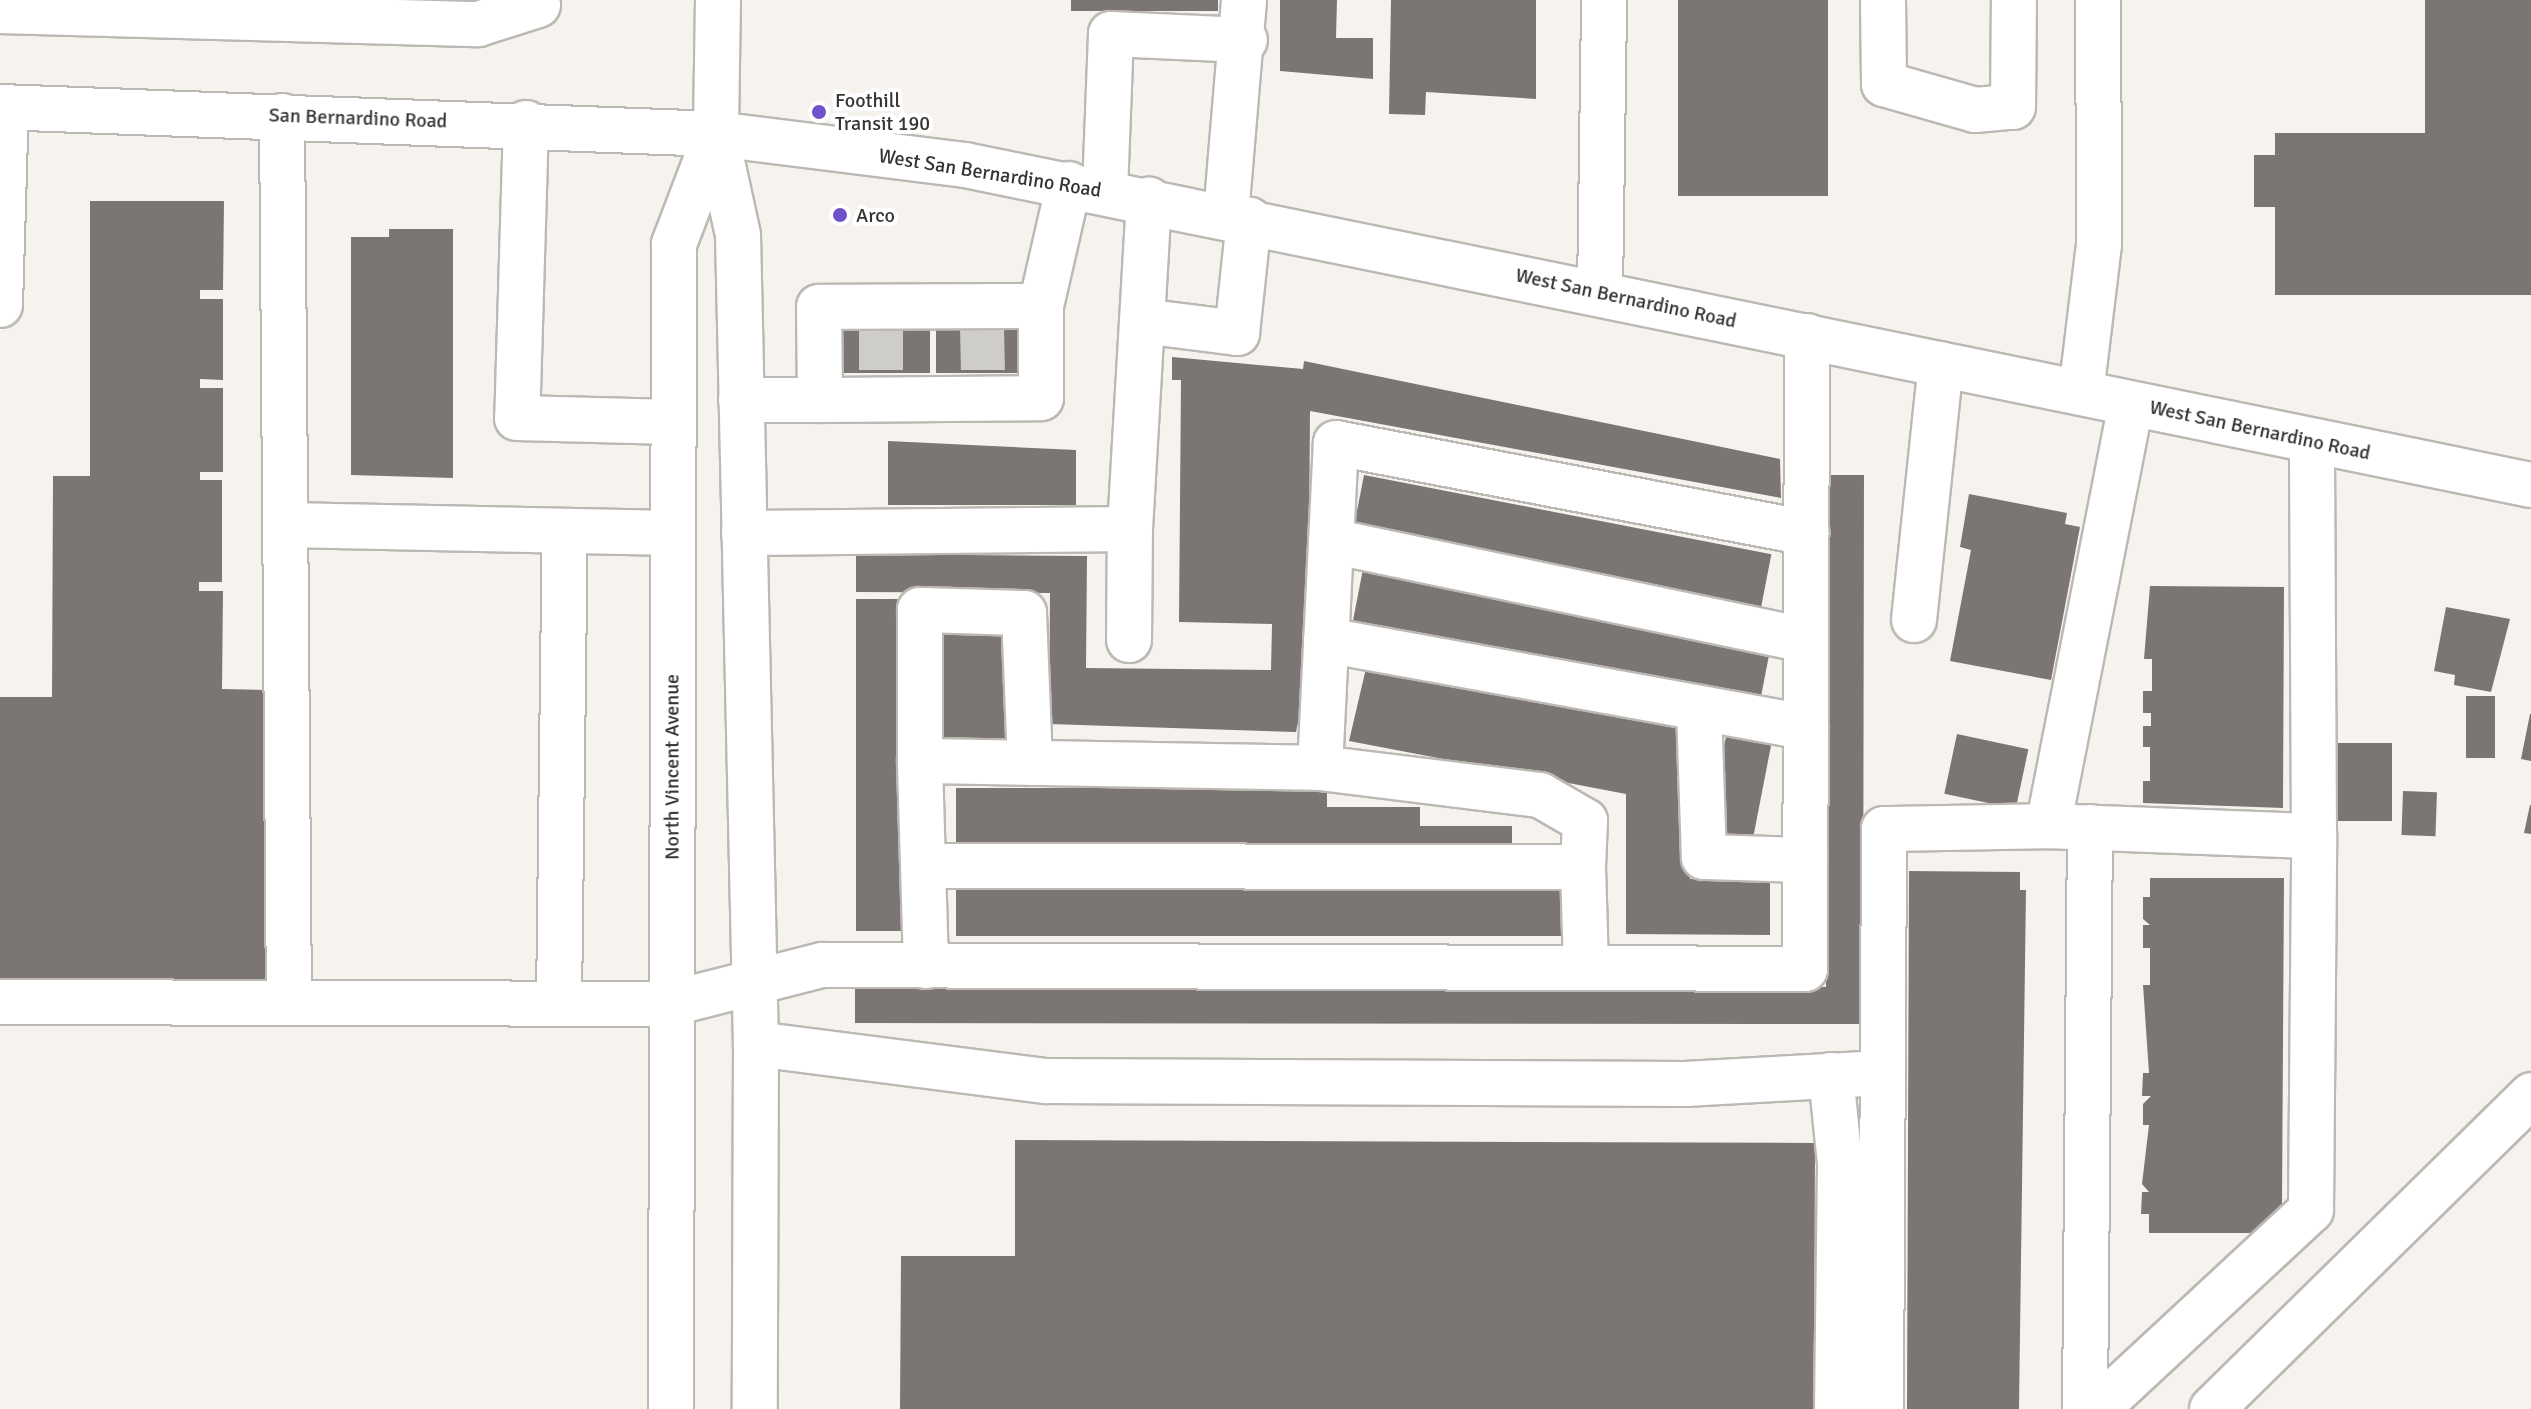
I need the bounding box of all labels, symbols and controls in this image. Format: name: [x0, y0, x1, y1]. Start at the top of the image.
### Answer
place label: Foothill Transit 190: [835, 88, 930, 135]
street label: San Bernardino Road: [268, 103, 448, 133]
marker: Foothill Transit 190: [810, 103, 828, 121]
street label: West San Bernardino Road: [877, 144, 1103, 202]
place label: Arco: [856, 203, 895, 227]
marker: Arco: [831, 206, 849, 224]
street label: West San Bernardino Road: [1513, 263, 1739, 333]
street label: West San Bernardino Road: [2147, 395, 2373, 465]
street label: North Vincent Avenue: [660, 674, 684, 860]

